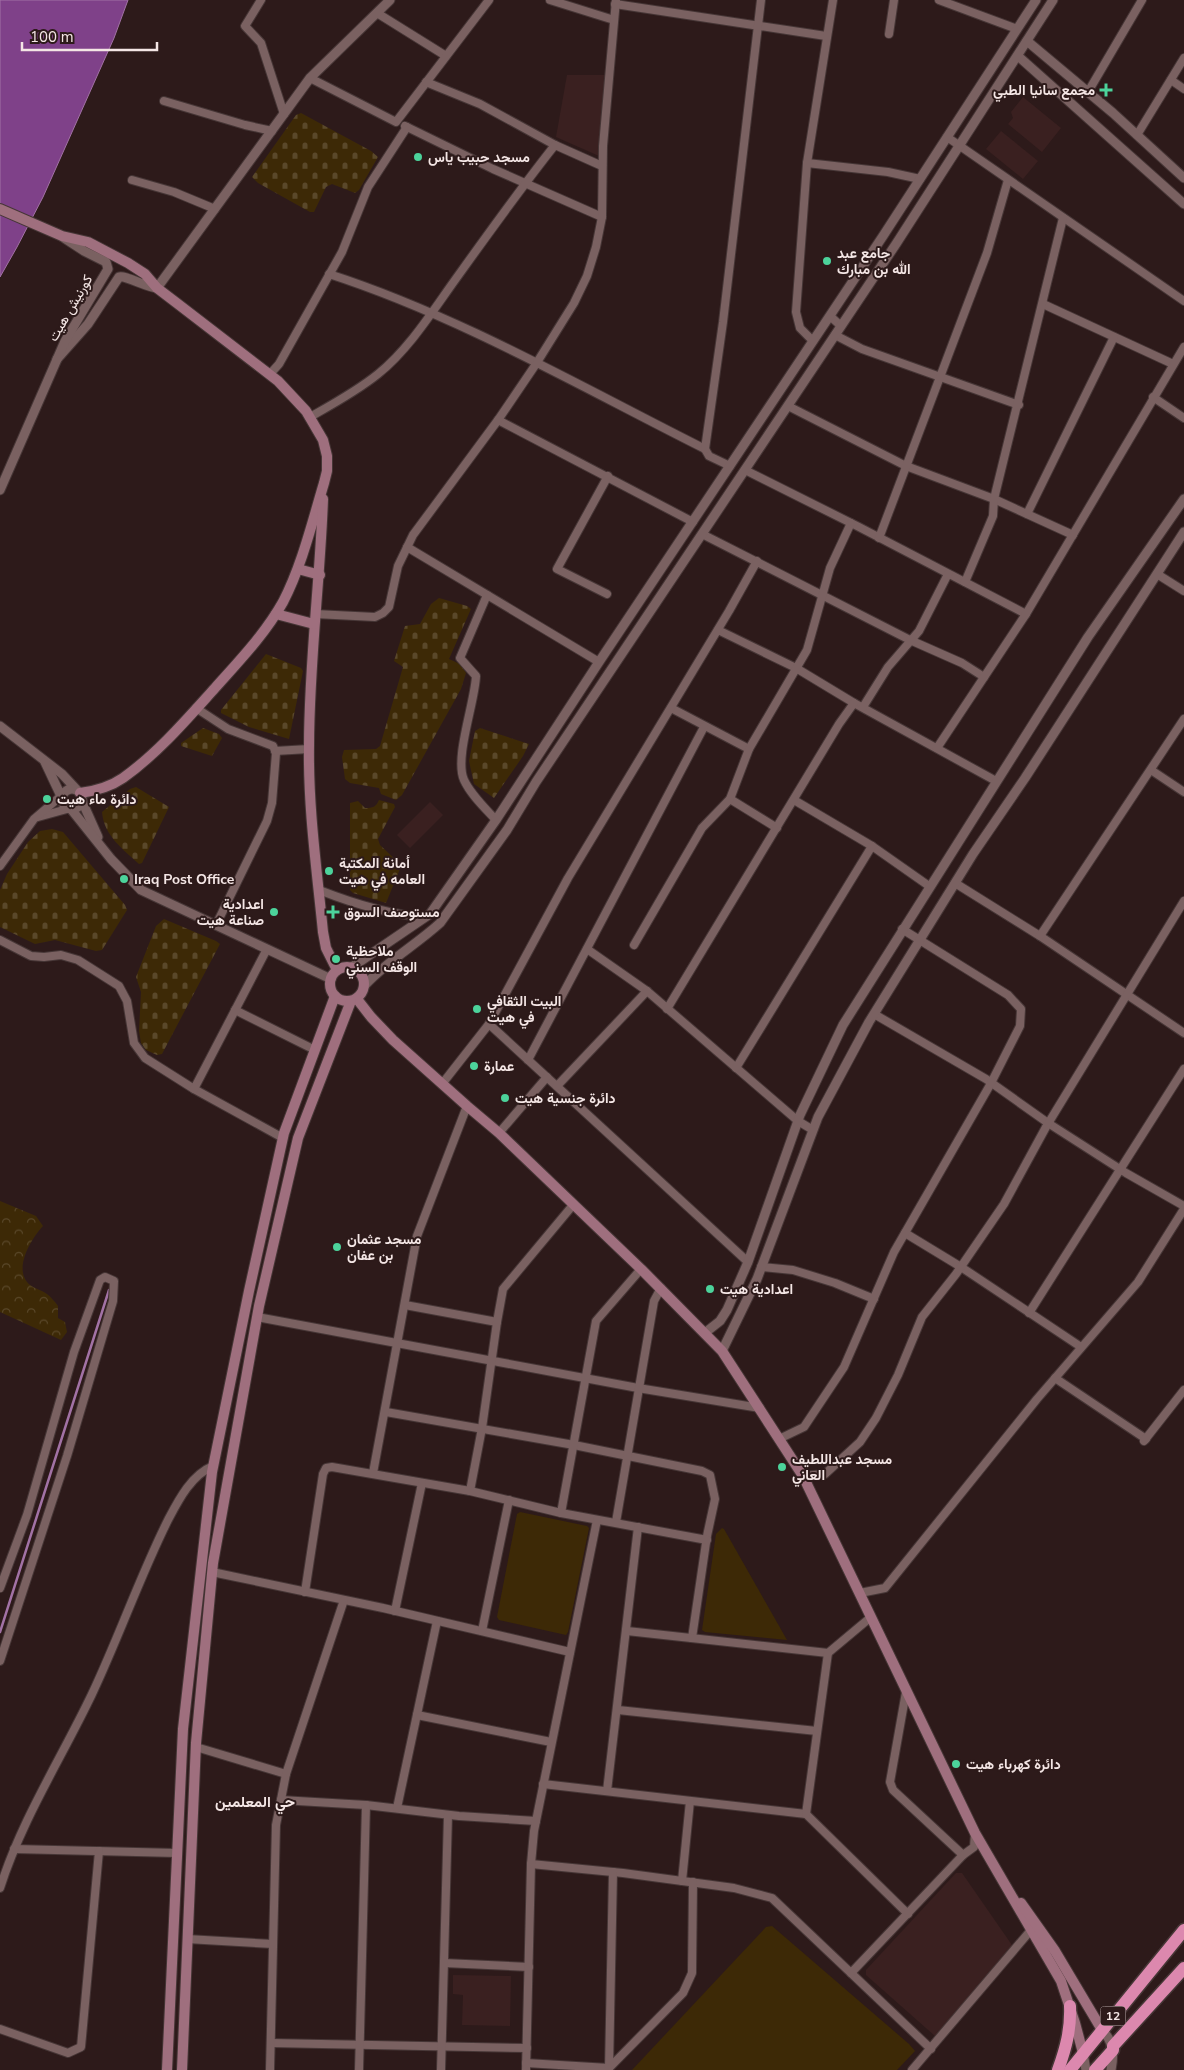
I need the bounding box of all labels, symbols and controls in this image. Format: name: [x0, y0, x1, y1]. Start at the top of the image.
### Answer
scale bar: [22, 20, 158, 52]
text: 100 m: [30, 27, 74, 47]
place label: مجمع سانيا الطبي: [993, 81, 1095, 102]
marker: مجمع سانيا الطبي: [1099, 83, 1113, 97]
place label: مسجد حبيب ياس: [428, 148, 530, 167]
marker: مسجد حبيب ياس: [412, 151, 424, 163]
place label: جامع عبد الله بن مبارك: [837, 244, 911, 279]
marker: جامع عبد الله بن مبارك: [821, 255, 833, 267]
street label: كورنيش هيت: [44, 271, 97, 345]
place label: دائرة ماء هيت: [57, 790, 136, 809]
marker: دائرة ماء هيت: [41, 793, 53, 805]
place label: أمانة المكتبة العامه في هيت: [339, 854, 425, 891]
marker: أمانة المكتبة العامه في هيت: [323, 865, 335, 877]
place label: Iraq Post Office: [134, 870, 235, 889]
marker: Iraq Post Office: [118, 873, 130, 885]
place label: اعدادية صناعة هيت: [197, 895, 264, 930]
place label: مستوصف السوق: [344, 903, 440, 922]
marker: مستوصف السوق: [326, 905, 340, 919]
marker: اعدادية صناعة هيت: [268, 906, 280, 918]
place label: ملاحظية الوقف السني: [346, 942, 417, 979]
marker: ملاحظية الوقف السني: [330, 953, 342, 965]
place label: البيت الثقافي في هيت: [487, 992, 561, 1029]
marker: البيت الثقافي في هيت: [471, 1003, 483, 1015]
place label: عمارة: [484, 1057, 514, 1076]
marker: عمارة: [468, 1060, 480, 1072]
place label: دائرة جنسية هيت: [515, 1089, 616, 1108]
marker: دائرة جنسية هيت: [499, 1092, 511, 1104]
place label: مسجد عثمان بن عفان: [347, 1230, 422, 1265]
marker: مسجد عثمان بن عفان: [331, 1241, 343, 1253]
place label: اعدادية هيت: [720, 1280, 793, 1299]
marker: اعدادية هيت: [704, 1283, 716, 1295]
place label: مسجد عبداللطيف العاني: [792, 1450, 893, 1487]
marker: مسجد عبداللطيف العاني: [776, 1461, 788, 1473]
place label: دائرة كهرباء هيت: [966, 1755, 1061, 1774]
marker: دائرة كهرباء هيت: [950, 1758, 962, 1770]
district label: حي المعلمين: [215, 1792, 295, 1815]
road number: 12: [1100, 2006, 1126, 2025]

